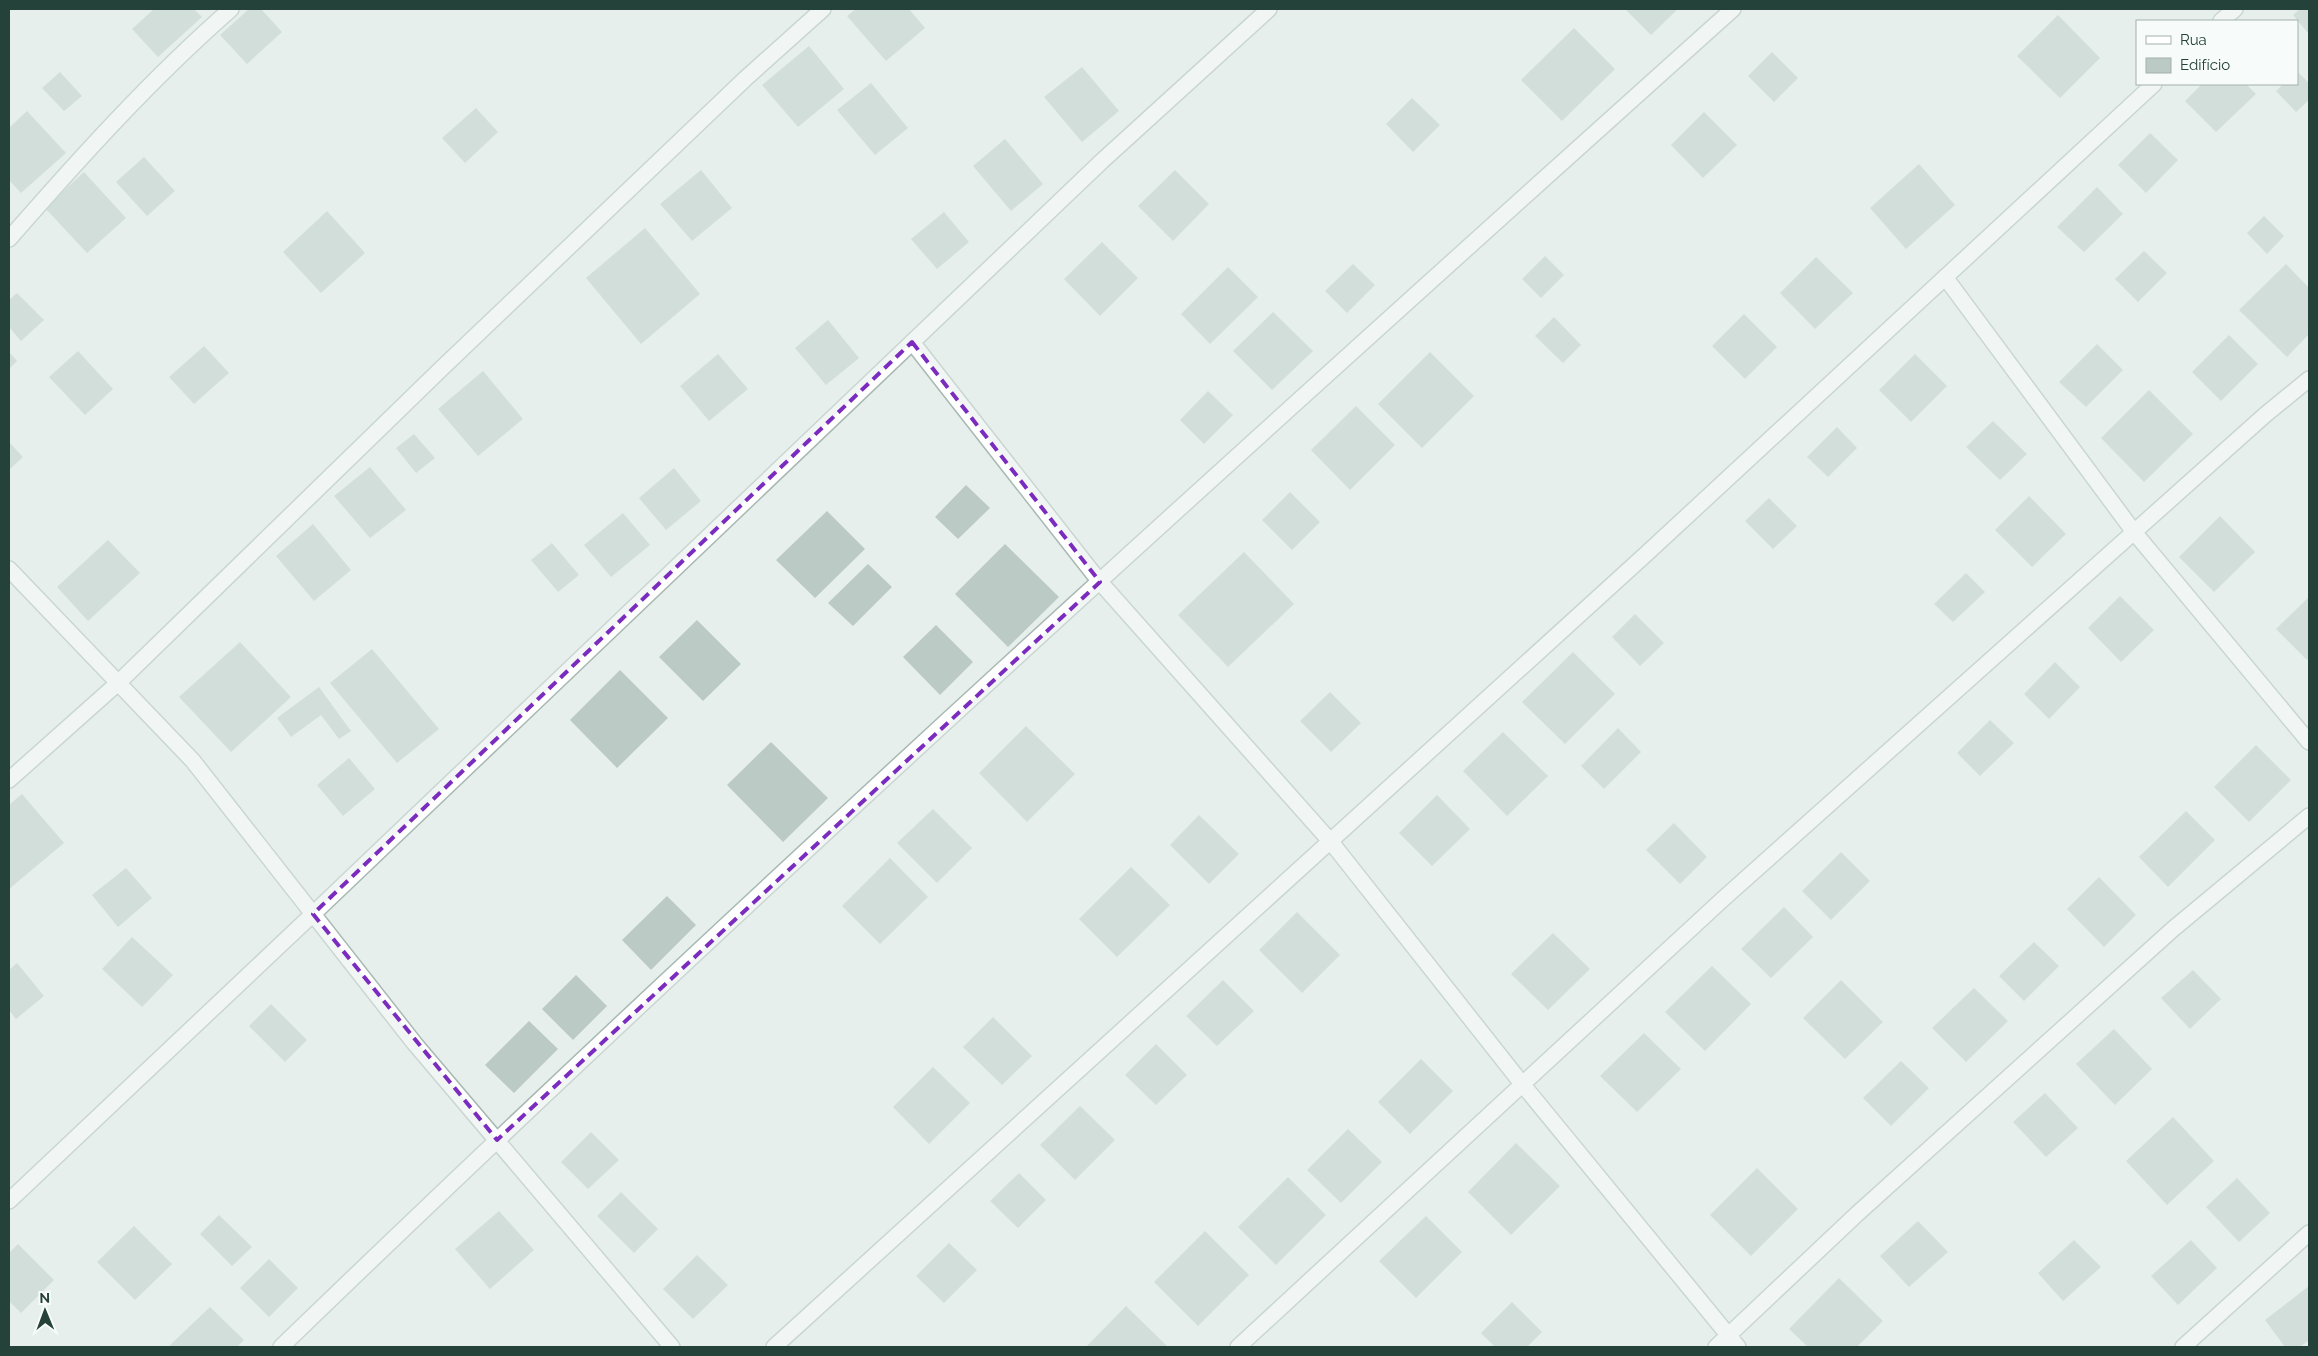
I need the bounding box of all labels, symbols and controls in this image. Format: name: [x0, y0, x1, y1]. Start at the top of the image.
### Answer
legend: [2136, 20, 2298, 85]
text: Rua: [2180, 31, 2207, 49]
text: Edifício: [2180, 56, 2230, 74]
north arrow: [20, 1286, 70, 1336]
text: N: [39, 1290, 50, 1306]

